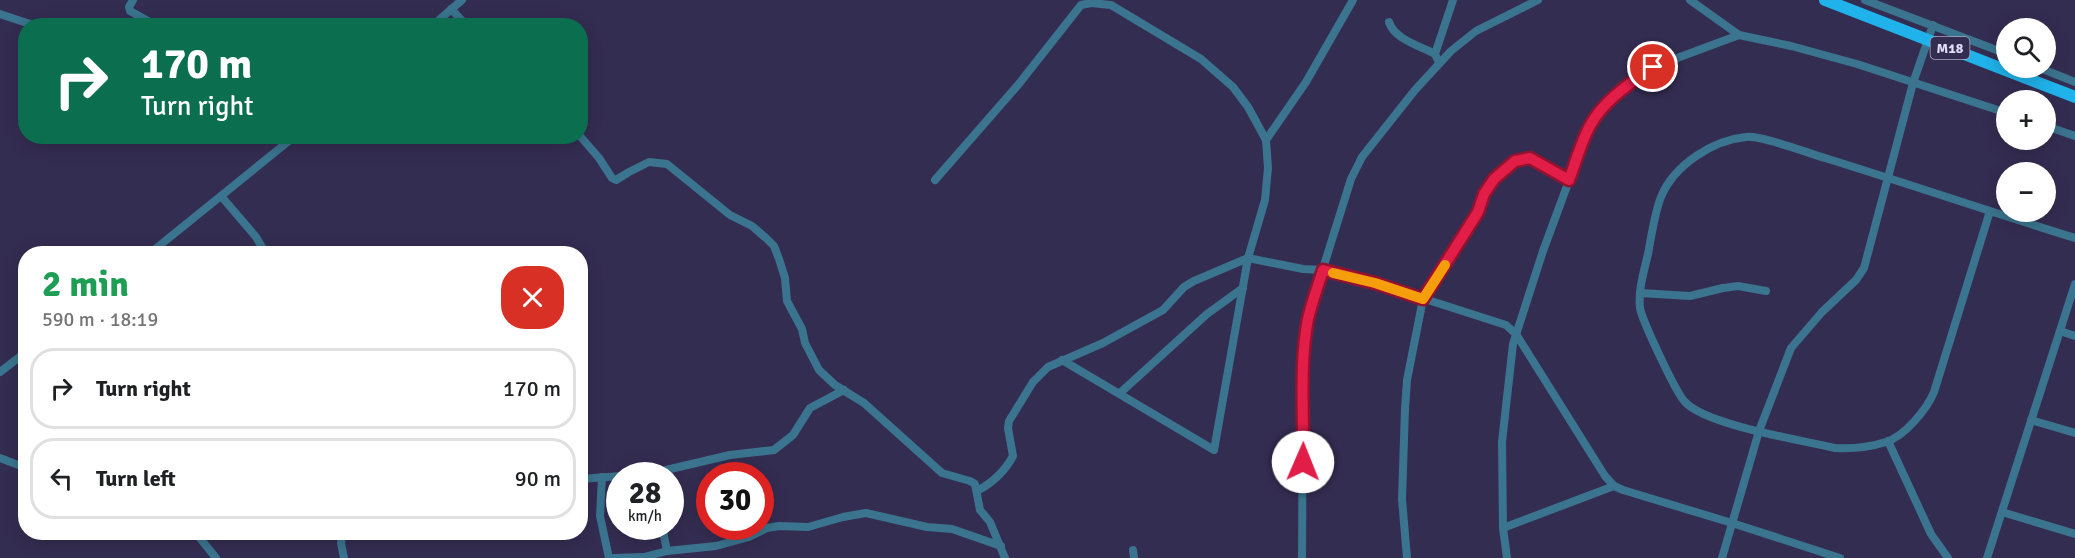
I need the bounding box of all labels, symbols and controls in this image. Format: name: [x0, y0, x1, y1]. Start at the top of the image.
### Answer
map controls: [1996, 18, 2056, 222]
button: search: [1996, 18, 2056, 78]
road number: M18: [1930, 37, 1970, 59]
text: 170 m: [141, 39, 252, 90]
pin: [1627, 41, 1678, 92]
icon: right: [42, 42, 120, 120]
icon: arrive: [1636, 50, 1669, 83]
text: Turn right: [141, 90, 254, 123]
button: +: [1996, 90, 2056, 150]
button: −: [1996, 162, 2056, 222]
text: 2 min: [42, 262, 129, 307]
button: close: [501, 266, 564, 329]
text: 590 m · 18:19: [42, 307, 158, 332]
icon: right: [45, 372, 78, 405]
text: Turn right: [96, 375, 191, 402]
text: 170 m: [503, 375, 561, 402]
position arrow: [1271, 430, 1335, 494]
icon: left: [45, 462, 78, 495]
speed limit sign: 30: [696, 462, 774, 540]
text: Turn left: [96, 465, 176, 492]
text: 90 m: [515, 465, 561, 492]
text: 28: [629, 475, 661, 512]
text: km/h: [628, 507, 662, 525]

